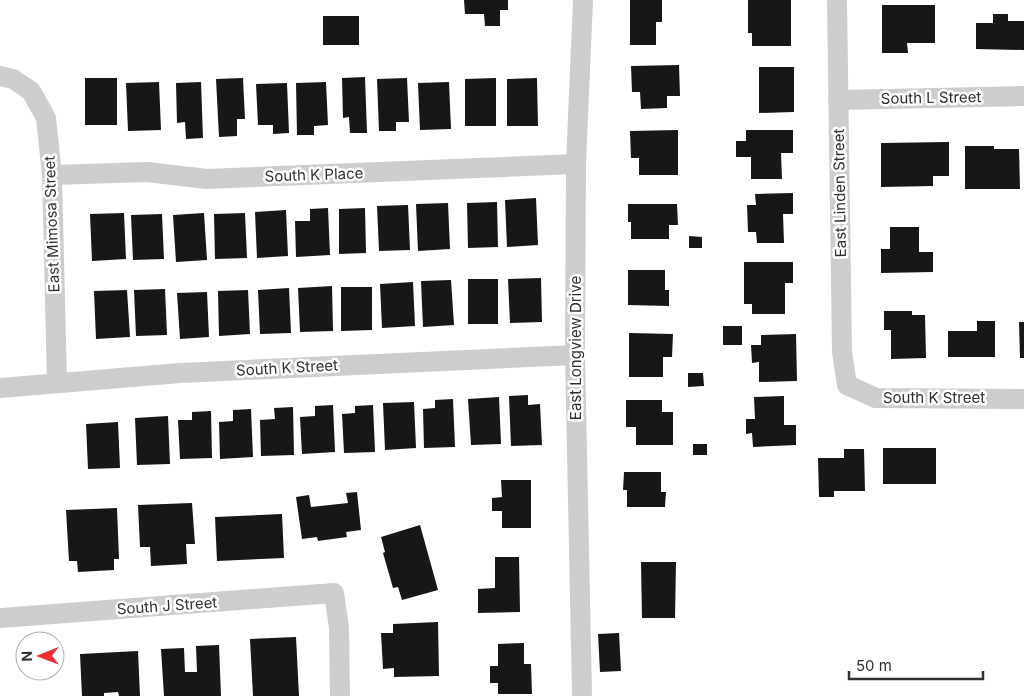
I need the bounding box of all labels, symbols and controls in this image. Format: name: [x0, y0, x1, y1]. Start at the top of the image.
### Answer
street label: South L Street: [881, 87, 981, 108]
street label: East Linden Street: [829, 128, 850, 258]
street label: East Mimosa Street: [40, 155, 63, 293]
street label: South K Place: [264, 163, 364, 186]
street label: East Longview Drive: [566, 276, 585, 420]
street label: South K Street: [235, 355, 339, 380]
street label: South K Street: [883, 388, 985, 407]
street label: South J Street: [116, 593, 218, 618]
north arrow: [15, 631, 65, 681]
scale bar: [849, 648, 983, 680]
text: N: [18, 651, 35, 662]
text: 50 m: [856, 656, 892, 675]

